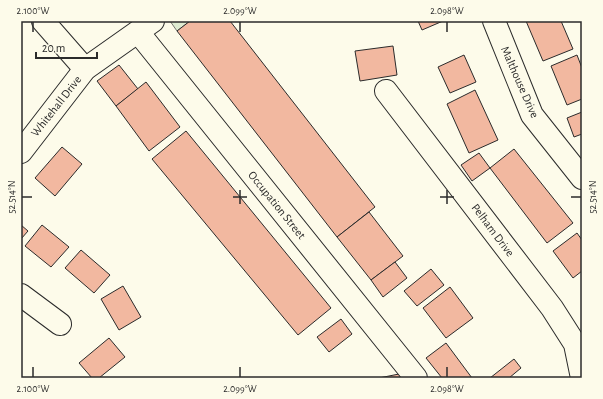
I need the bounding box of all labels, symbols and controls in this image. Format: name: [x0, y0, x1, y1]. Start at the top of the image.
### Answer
text: 2.100°W: [17, 6, 49, 16]
text: 2.099°W: [223, 6, 257, 16]
text: 2.098°W: [430, 6, 464, 16]
scale bar: [36, 34, 97, 60]
text: 20 m: [42, 42, 65, 54]
street label: Malthouse Drive: [499, 44, 541, 120]
street label: Whitehall Drive: [29, 73, 83, 139]
street label: Occupation Street: [246, 169, 308, 241]
text: 52.514°N: [7, 180, 17, 214]
text: 52.514°N: [588, 180, 598, 214]
street label: Pelham Drive: [469, 201, 517, 259]
text: 2.100°W: [17, 384, 49, 394]
text: 2.099°W: [223, 384, 257, 394]
text: 2.098°W: [430, 384, 464, 394]

